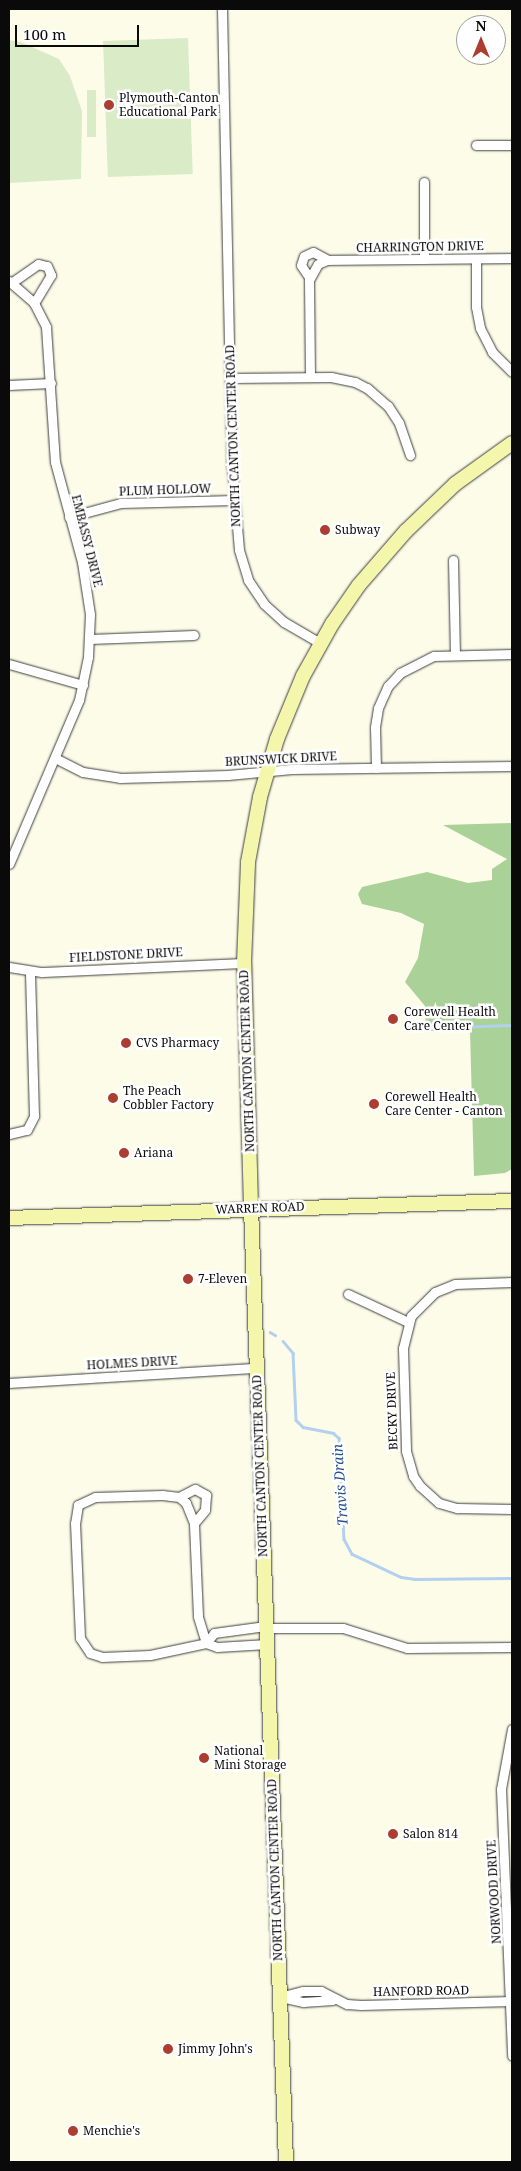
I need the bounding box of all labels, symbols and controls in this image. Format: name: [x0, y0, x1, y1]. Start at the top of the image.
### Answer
scale bar: [18, 15, 141, 47]
north arrow: [456, 15, 506, 65]
text: N: [475, 16, 487, 35]
text: 100 m: [23, 24, 66, 44]
place label: Plymouth-Canton Educational Park: [119, 91, 219, 119]
marker: Plymouth-Canton Educational Park: [103, 99, 115, 111]
street label: CHARRINGTON DRIVE: [356, 239, 484, 255]
street label: NORTH CANTON CENTER ROAD: [223, 345, 243, 527]
street label: PLUM HOLLOW: [119, 481, 211, 499]
street label: EMBASSY DRIVE: [69, 493, 105, 589]
place label: Subway: [335, 523, 380, 537]
marker: Subway: [319, 524, 331, 536]
street label: BRUNSWICK DRIVE: [225, 749, 337, 769]
street label: FIELDSTONE DRIVE: [69, 945, 183, 965]
street label: NORTH CANTON CENTER ROAD: [237, 970, 257, 1152]
place label: Corewell Health Care Center: [404, 1005, 496, 1033]
marker: Corewell Health Care Center: [386, 1012, 400, 1026]
place label: CVS Pharmacy: [136, 1036, 219, 1050]
marker: CVS Pharmacy: [120, 1037, 132, 1049]
place label: The Peach Cobbler Factory: [123, 1084, 214, 1112]
place label: Corewell Health Care Center - Canton: [385, 1090, 503, 1118]
marker: The Peach Cobbler Factory: [107, 1092, 119, 1104]
marker: Corewell Health Care Center - Canton: [367, 1097, 381, 1111]
place label: Ariana: [134, 1146, 173, 1160]
marker: Ariana: [118, 1147, 130, 1159]
street label: WARREN ROAD: [215, 1199, 305, 1217]
place label: 7-Eleven: [198, 1272, 247, 1286]
marker: 7-Eleven: [182, 1273, 194, 1285]
street label: HOLMES DRIVE: [86, 1353, 178, 1373]
street label: BECKY DRIVE: [383, 1372, 401, 1450]
street label: NORTH CANTON CENTER ROAD: [250, 1375, 270, 1557]
water label: Travis Drain: [329, 1443, 351, 1527]
place label: National Mini Storage: [214, 1744, 287, 1772]
marker: National Mini Storage: [198, 1752, 210, 1764]
street label: NORTH CANTON CENTER ROAD: [265, 1779, 285, 1961]
place label: Salon 814: [403, 1827, 458, 1841]
marker: Salon 814: [387, 1828, 399, 1840]
street label: NORWOOD DRIVE: [484, 1840, 504, 1944]
street label: HANFORD ROAD: [373, 1983, 469, 1999]
place label: Jimmy John's: [178, 2042, 253, 2056]
marker: Jimmy John's: [162, 2043, 174, 2055]
place label: Menchie's: [83, 2124, 140, 2138]
marker: Menchie's: [67, 2125, 79, 2137]

